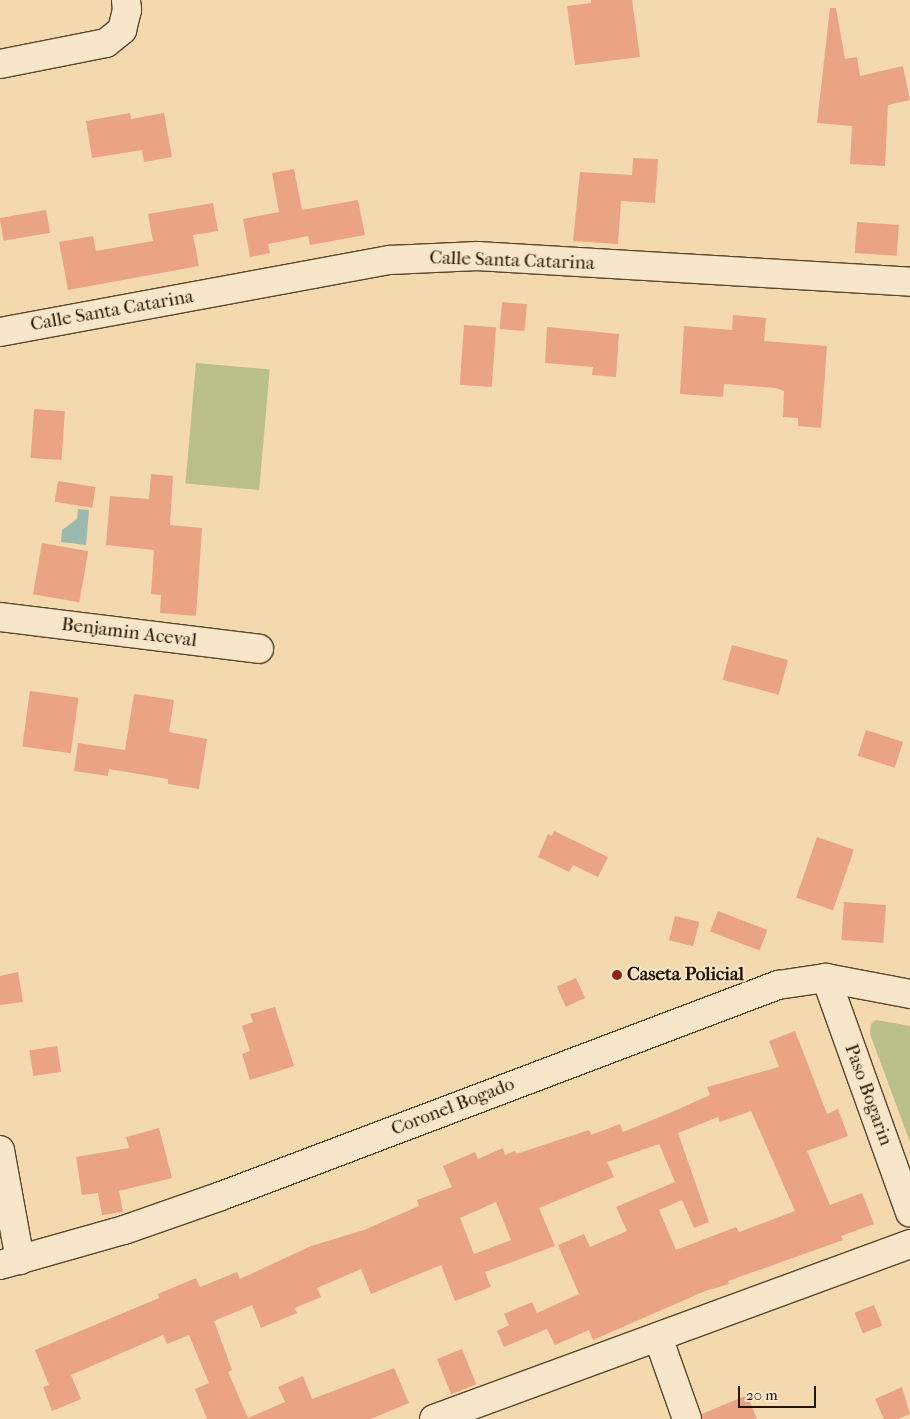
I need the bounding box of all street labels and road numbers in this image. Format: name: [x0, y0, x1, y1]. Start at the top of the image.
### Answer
street label: Calle Santa Catarina: [429, 247, 595, 275]
street label: Calle Santa Catarina: [29, 285, 195, 337]
street label: Benjamin Aceval: [60, 613, 198, 653]
street label: Paso Bogarin: [839, 1041, 897, 1149]
street label: Coronel Bogado: [388, 1073, 518, 1141]

